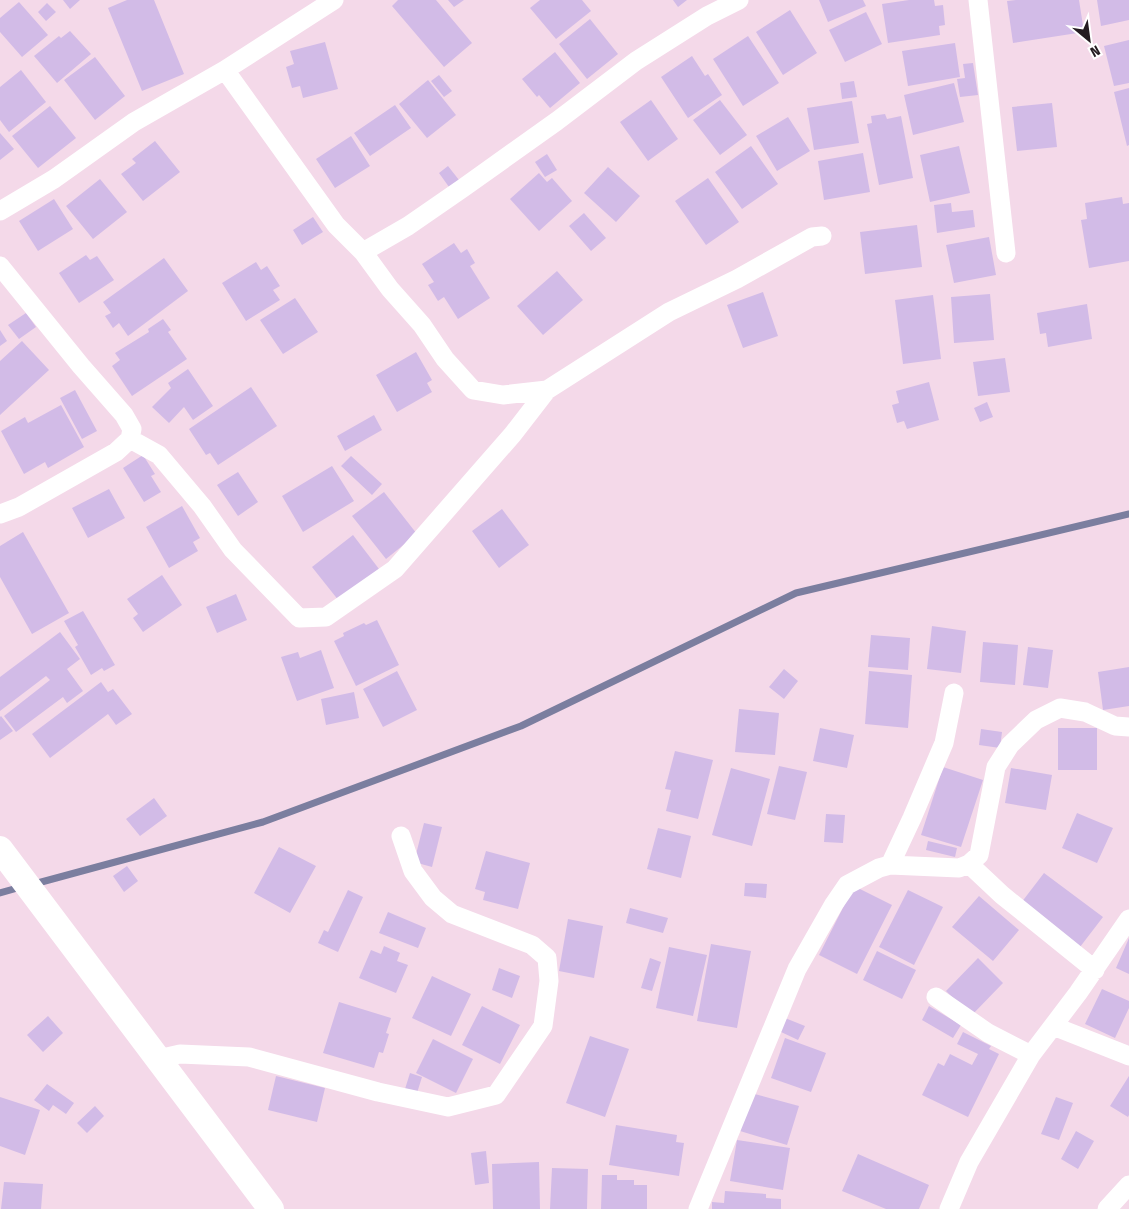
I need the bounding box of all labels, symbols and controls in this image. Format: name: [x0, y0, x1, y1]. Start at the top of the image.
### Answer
north arrow: [1064, 15, 1114, 65]
text: N: [1087, 41, 1103, 60]

